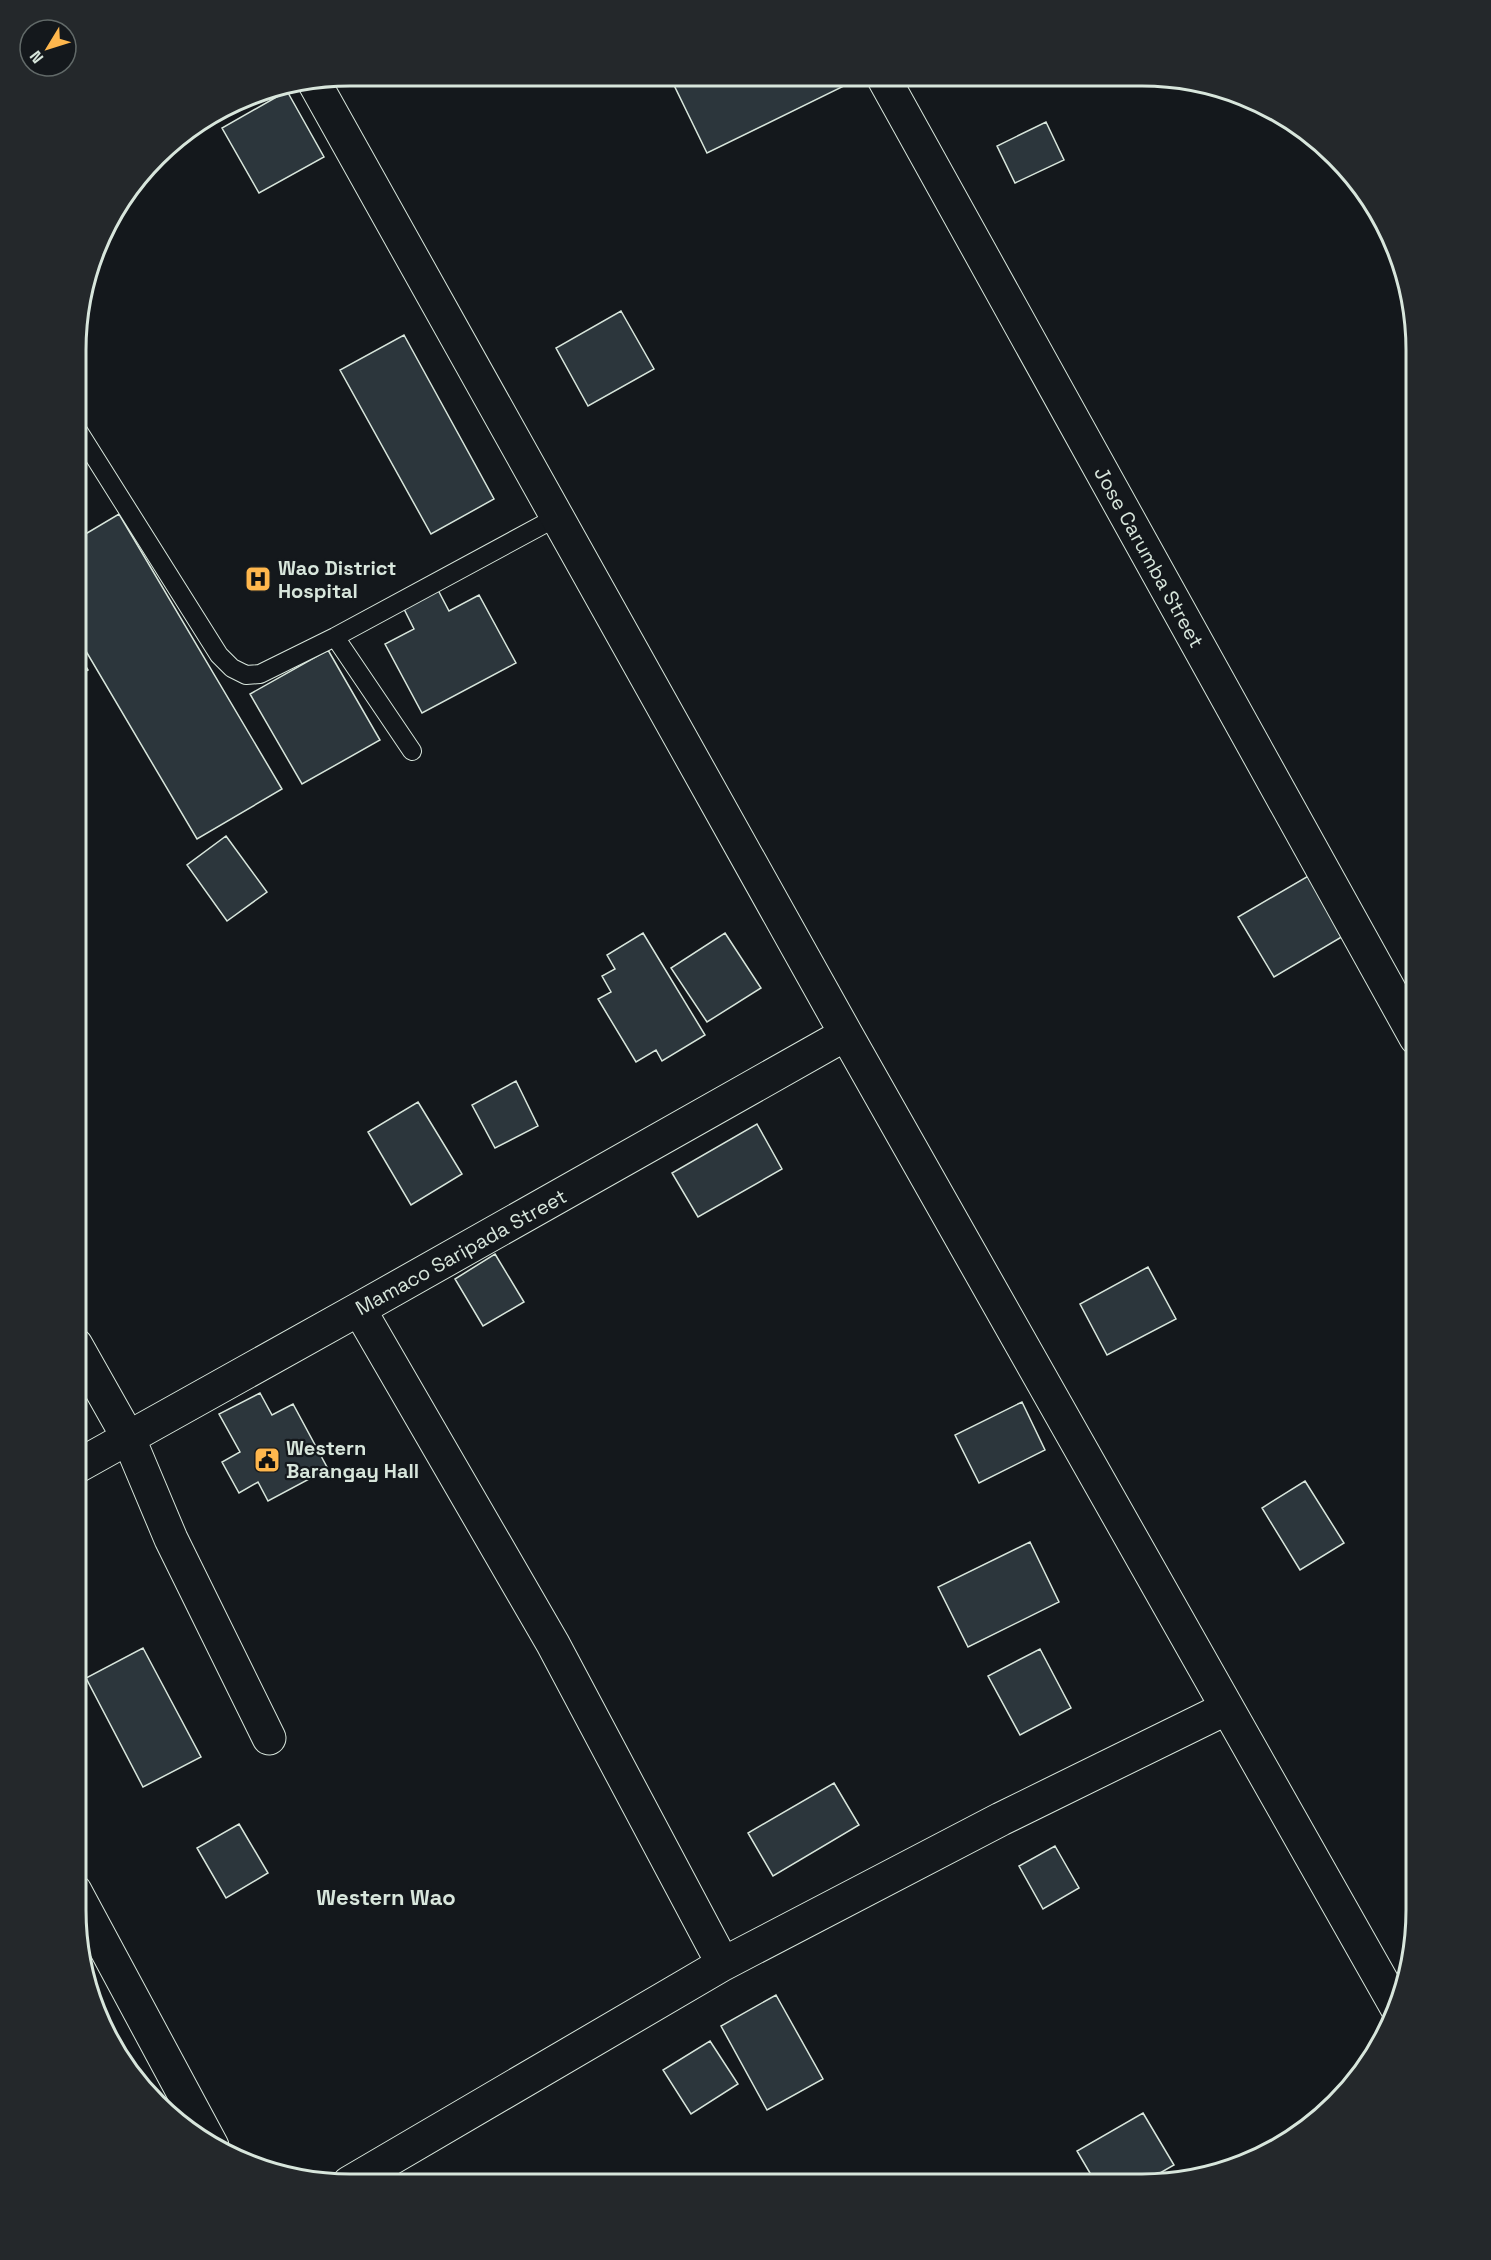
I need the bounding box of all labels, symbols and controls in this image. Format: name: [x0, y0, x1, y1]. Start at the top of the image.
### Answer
north arrow: [18, 18, 78, 78]
text: N: [25, 46, 48, 68]
street label: Jose Carumba Street: [1088, 462, 1210, 652]
place label: Wao District Hospital: [278, 555, 396, 604]
hospital icon: Wao District Hospital: [243, 564, 273, 594]
street label: Mamaco Saripada Street: [351, 1183, 571, 1321]
place label: Western Barangay Hall: [286, 1435, 419, 1484]
public building icon: Western Barangay Hall: [252, 1445, 282, 1475]
district label: Western Wao: [316, 1883, 456, 1911]

